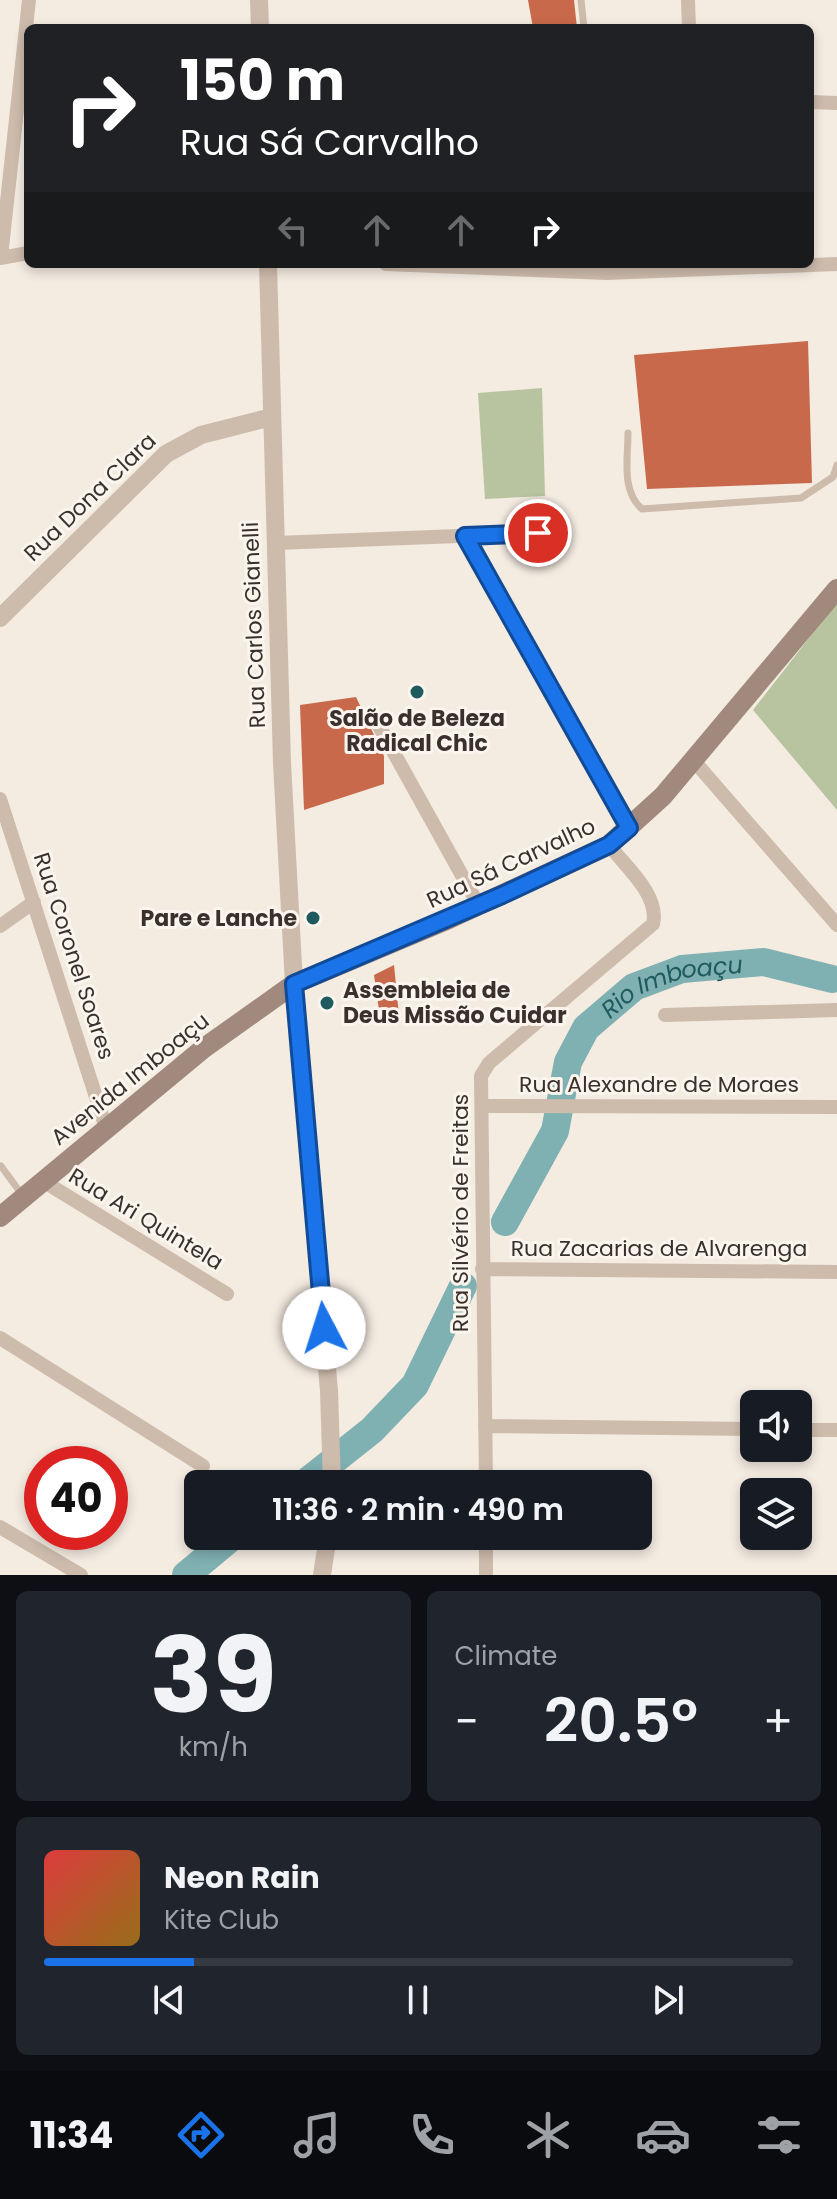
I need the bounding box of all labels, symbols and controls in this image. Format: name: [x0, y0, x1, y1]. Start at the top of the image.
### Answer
text: 150 m: [180, 41, 345, 120]
icon: right: [48, 56, 152, 160]
text: Rua Sá Carvalho: [180, 117, 479, 168]
icon: left: [271, 208, 315, 252]
icon: ahead: [355, 208, 399, 252]
icon: ahead: [439, 208, 483, 252]
icon: right: [523, 208, 567, 252]
street label: Rua Dona Clara: [17, 426, 163, 568]
pin: [504, 499, 572, 567]
icon: arrive: [516, 511, 560, 555]
street label: Rua Carlos Gianelli: [235, 521, 273, 729]
marker: Salão de Beleza Radical Chic: [408, 683, 426, 701]
place label: Salão de Beleza Radical Chic: [329, 703, 505, 759]
street label: Rua Sá Carvalho: [422, 810, 600, 916]
street label: Rua Coronel Soares: [26, 849, 122, 1063]
place label: Pare e Lanche: [141, 903, 297, 934]
marker: Pare e Lanche: [304, 909, 322, 927]
water label: Rio Imboaçu: [593, 947, 744, 1025]
place label: Assembleia de Deus Missão Cuidar: [343, 975, 567, 1031]
marker: Assembleia de Deus Missão Cuidar: [318, 994, 336, 1012]
street label: Avenida Imboaçu: [44, 1006, 216, 1152]
street label: Rua Alexandre de Moraes: [519, 1069, 799, 1100]
street label: Rua Silvério de Freitas: [445, 1094, 476, 1332]
street label: Rua Ari Quintela: [63, 1161, 229, 1277]
street label: Rua Zacarias de Alvarenga: [511, 1233, 807, 1264]
position arrow: [282, 1286, 366, 1370]
map controls: [740, 1390, 812, 1550]
button: sound: [740, 1390, 812, 1462]
speed limit sign: 40: [24, 1446, 128, 1550]
button: layers: [740, 1478, 812, 1550]
text: 11:36 · 2 min · 490 m: [272, 1488, 564, 1531]
text: 39: [150, 1603, 277, 1748]
text: Climate: [455, 1638, 557, 1674]
text: 20.5°: [544, 1679, 698, 1763]
text: −: [455, 1691, 479, 1752]
text: +: [763, 1691, 793, 1752]
text: km/h: [179, 1729, 248, 1765]
text: Neon Rain: [164, 1856, 320, 1899]
text: Kite Club: [164, 1902, 279, 1938]
icon: previous: [147, 1978, 191, 2022]
icon: pause: [396, 1978, 440, 2022]
icon: next: [646, 1978, 690, 2022]
icon: directions: [173, 2107, 229, 2163]
icon: music: [289, 2107, 345, 2163]
icon: phone: [404, 2107, 460, 2163]
icon: climate: [520, 2107, 576, 2163]
icon: car: [635, 2107, 691, 2163]
icon: filters: [751, 2107, 807, 2163]
text: 11:34: [30, 2110, 113, 2161]

